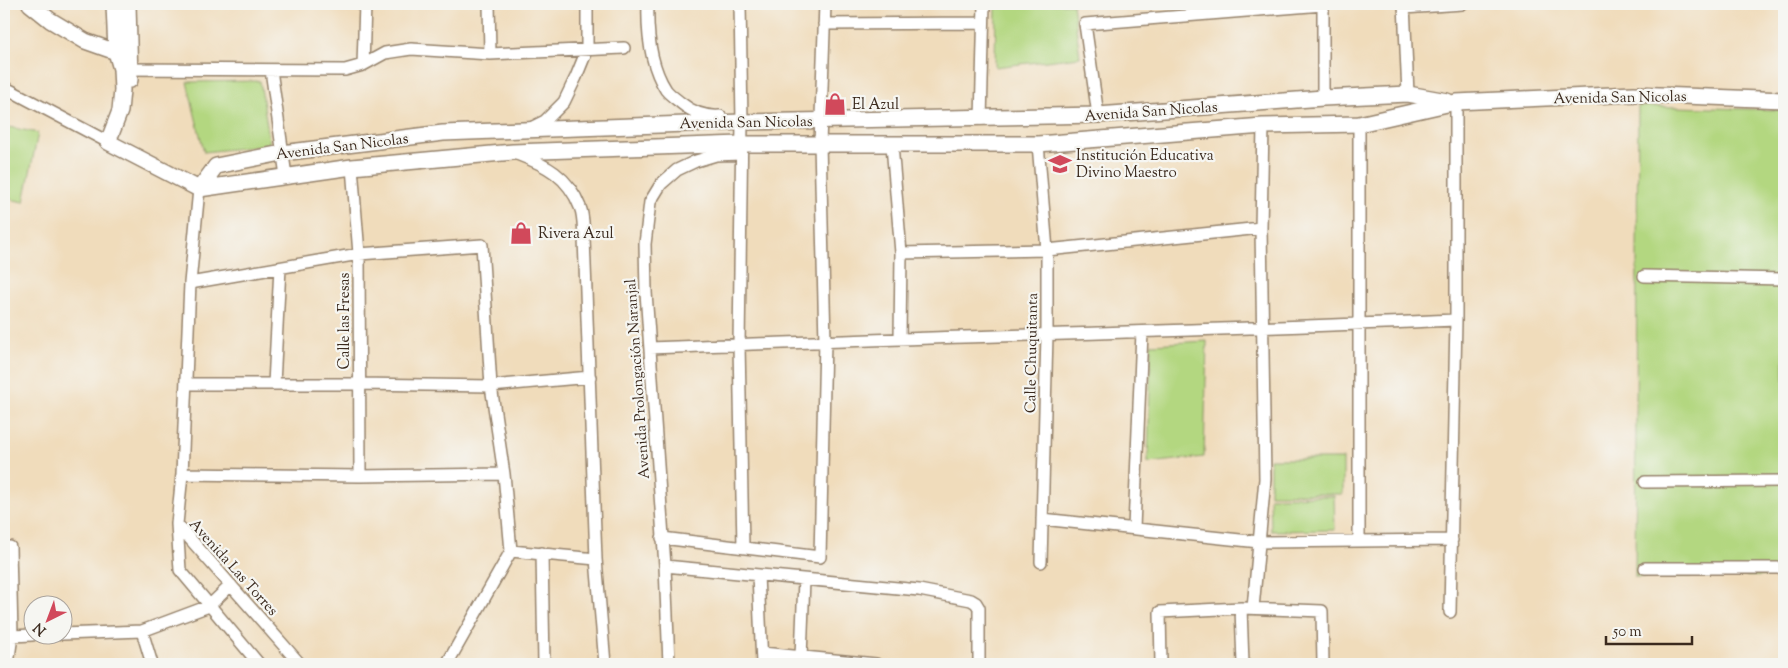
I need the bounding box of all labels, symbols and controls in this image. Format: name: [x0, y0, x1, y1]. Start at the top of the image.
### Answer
street label: Avenida San Nicolas: [1553, 87, 1687, 110]
shop icon: El Azul: [822, 91, 848, 117]
place label: El Azul: [852, 95, 899, 116]
street label: Avenida San Nicolas: [1084, 97, 1218, 128]
street label: Avenida San Nicolas: [679, 112, 813, 135]
street label: Avenida San Nicolas: [275, 129, 410, 166]
place label: Institución Educativa Divino Maestro: [1076, 146, 1214, 184]
school or university icon: Institución Educativa Divino Maestro: [1047, 151, 1073, 177]
shop icon: Rivera Azul: [508, 220, 534, 246]
place label: Rivera Azul: [538, 224, 614, 245]
street label: Calle las Fresas: [335, 272, 356, 369]
street label: Avenida Prolongación Naranjal: [621, 278, 656, 480]
street label: Calle Chuquitanta: [1021, 293, 1044, 413]
street label: Avenida Las Torres: [184, 515, 282, 621]
north arrow: [22, 596, 72, 646]
scale bar: [1606, 613, 1692, 645]
text: N: [30, 617, 51, 639]
text: 50 m: [1612, 622, 1642, 643]

